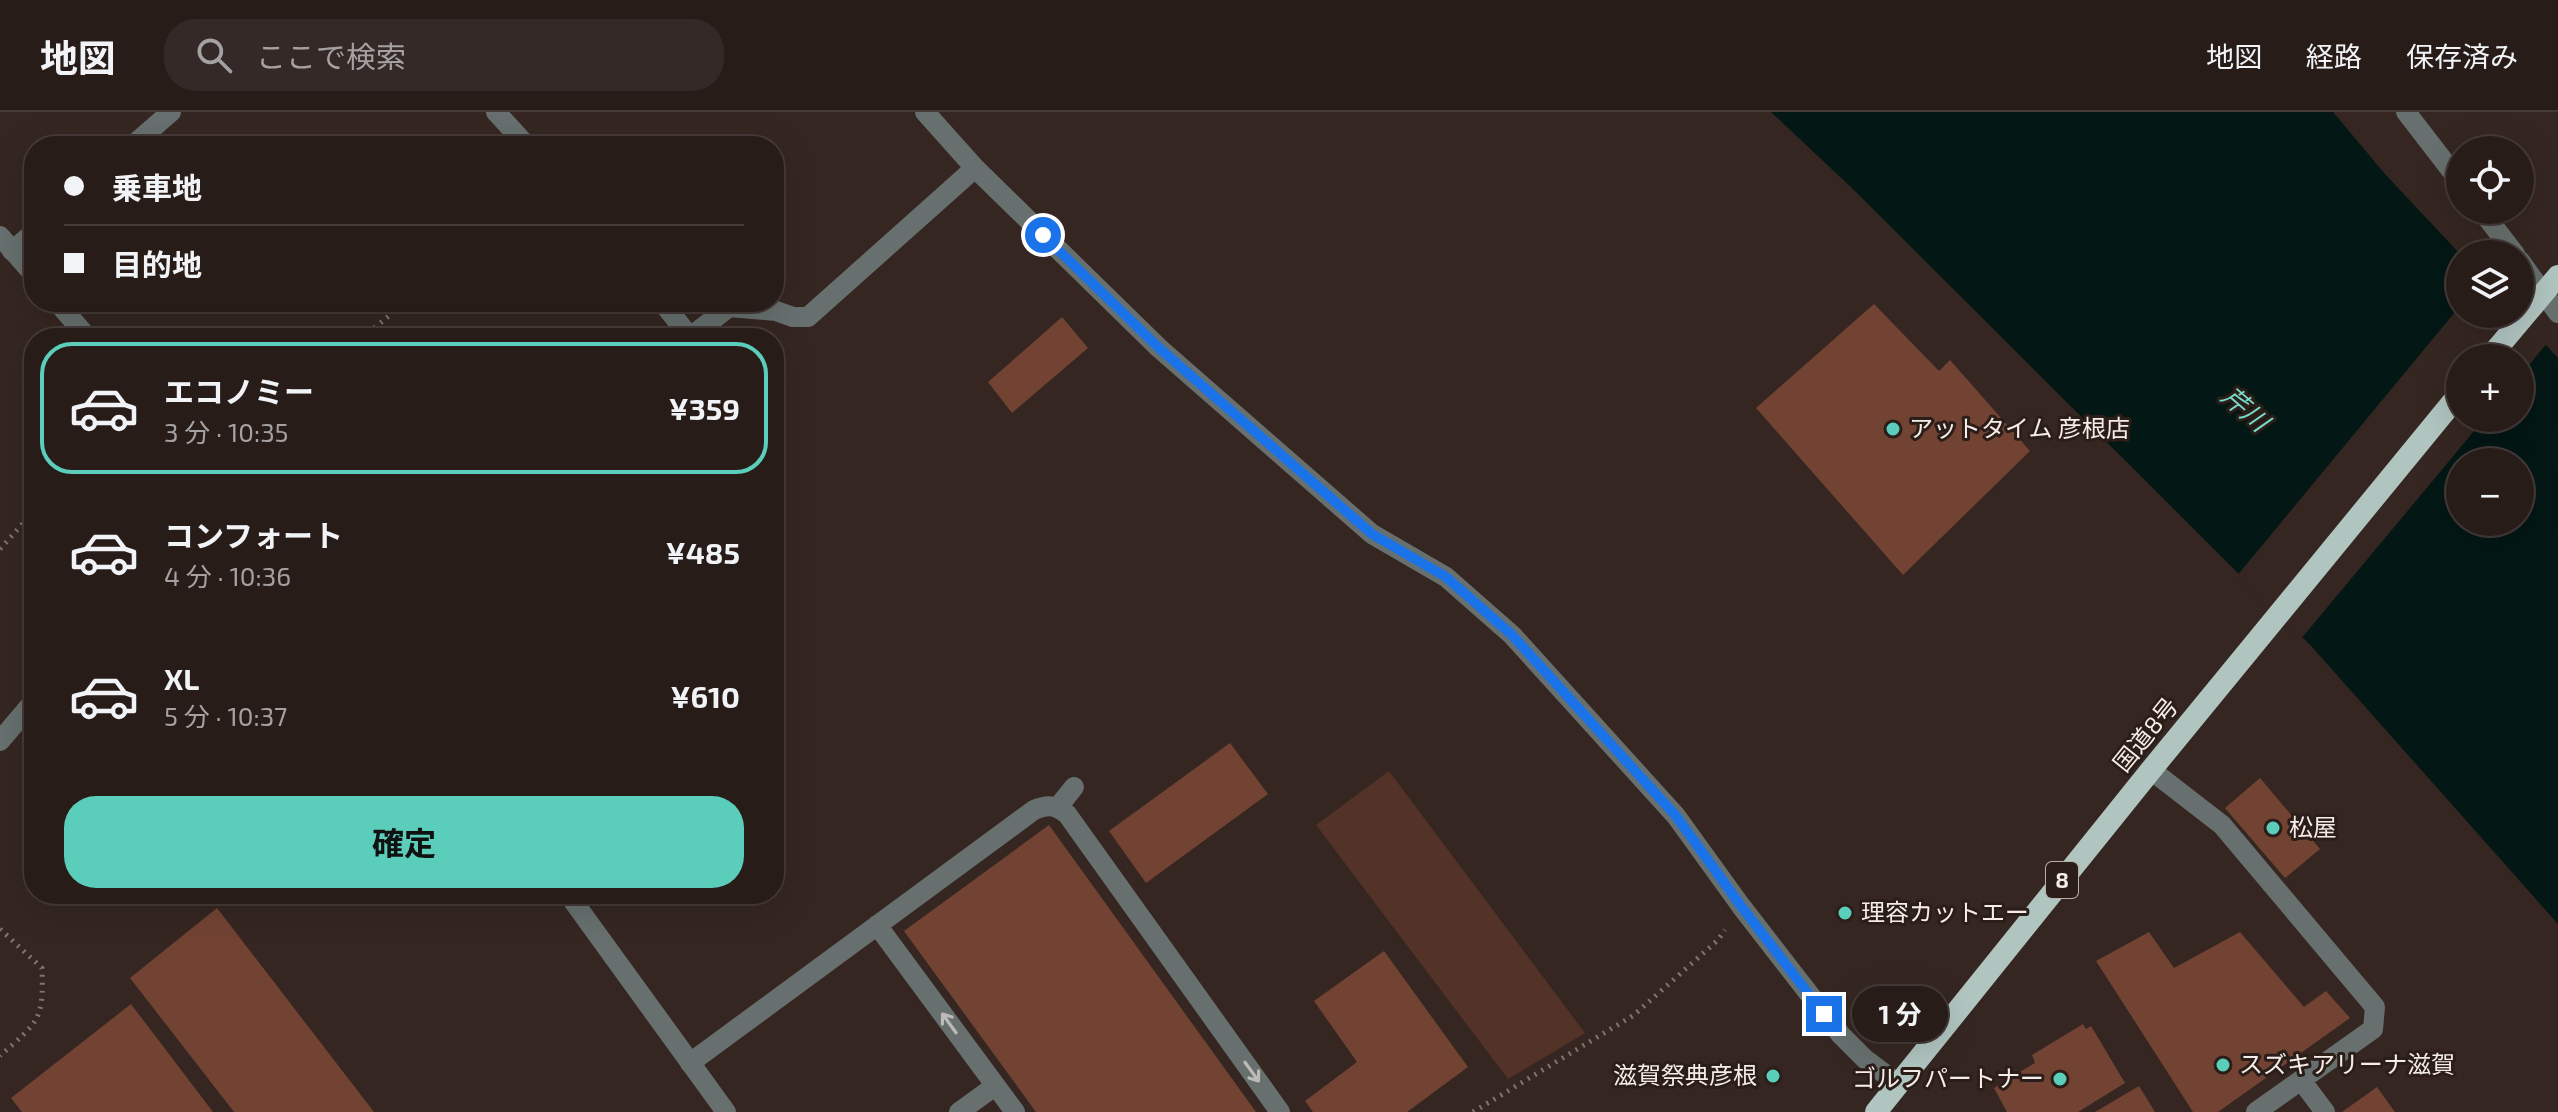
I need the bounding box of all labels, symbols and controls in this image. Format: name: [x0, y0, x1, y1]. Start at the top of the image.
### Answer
search box: [164, 19, 724, 91]
icon: search: [192, 33, 236, 77]
text: 地図: [40, 34, 116, 80]
text: ここで検索: [256, 38, 406, 74]
text: 地図: [2206, 39, 2262, 73]
text: 経路: [2306, 39, 2362, 73]
text: 保存済み: [2406, 39, 2518, 73]
map controls: [2446, 136, 2534, 536]
button: locate: [2446, 136, 2534, 224]
text: 乗車地: [112, 169, 202, 205]
route start: [1025, 217, 1061, 253]
button: layers: [2446, 240, 2534, 328]
text: 目的地: [112, 246, 202, 282]
button: +: [2446, 344, 2534, 432]
icon: car: [68, 372, 140, 444]
text: エコノミー: [164, 373, 314, 409]
water label: 芹川: [2216, 379, 2278, 439]
text: ¥359: [669, 390, 740, 426]
place label: アットタイム 彦根店: [1909, 413, 2130, 442]
text: 3 分 · 10:35: [164, 416, 289, 447]
marker: アットタイム 彦根店: [1884, 420, 1902, 438]
button: −: [2446, 448, 2534, 536]
icon: car: [68, 516, 140, 588]
text: コンフォート: [164, 517, 343, 553]
text: ¥485: [666, 534, 740, 570]
text: 4 分 · 10:36: [164, 560, 291, 591]
icon: car: [68, 660, 140, 732]
text: XL: [164, 660, 199, 696]
text: ¥610: [670, 678, 740, 714]
street label: 国道8号: [2106, 691, 2183, 777]
text: 5 分 · 10:37: [164, 700, 287, 731]
button: 確定: [64, 796, 744, 888]
place label: 松屋: [2289, 812, 2337, 841]
marker: 松屋: [2264, 819, 2282, 837]
road number: 8: [2046, 862, 2078, 898]
place label: 理容カットエー: [1861, 897, 2029, 926]
marker: 理容カットエー: [1836, 904, 1854, 922]
callout: 1 分: [1852, 986, 1948, 1042]
route end: [1806, 996, 1842, 1032]
text: 1 分: [1879, 998, 1921, 1029]
one-way arrow: [941, 1013, 958, 1034]
place label: スズキアリーナ滋賀: [2239, 1049, 2455, 1078]
marker: スズキアリーナ滋賀: [2214, 1056, 2232, 1074]
place label: 滋賀祭典彦根: [1613, 1060, 1757, 1089]
one-way arrow: [1244, 1061, 1260, 1083]
place label: ゴルフパートナー: [1852, 1063, 2044, 1092]
marker: 滋賀祭典彦根: [1764, 1067, 1782, 1085]
marker: ゴルフパートナー: [2051, 1070, 2069, 1088]

